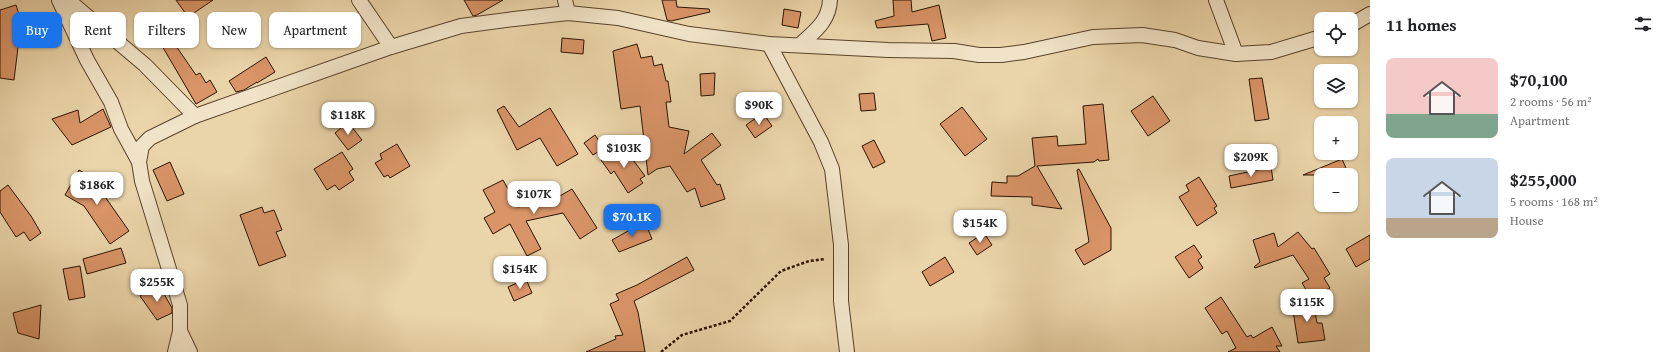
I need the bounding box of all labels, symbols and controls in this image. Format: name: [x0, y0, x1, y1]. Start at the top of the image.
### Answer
chip: Buy: [12, 12, 62, 48]
chip: Rent: [70, 12, 126, 48]
chip: Filters: [134, 12, 199, 48]
chip: New: [207, 12, 261, 48]
chip: Apartment: [269, 12, 361, 48]
map controls: [1314, 12, 1358, 212]
button: locate: [1314, 12, 1358, 56]
text: 11 homes: [1386, 12, 1457, 37]
icon: filters: [1632, 13, 1654, 35]
button: layers: [1314, 64, 1358, 108]
text: $70,100: [1510, 67, 1568, 92]
icon: home: [1418, 74, 1466, 122]
pin: $90K: [735, 92, 783, 126]
text: 2 rooms · 56 m²: [1510, 92, 1592, 111]
text: $90K: [745, 95, 773, 114]
pin: $118K: [320, 102, 376, 136]
text: $118K: [330, 105, 366, 124]
text: Apartment: [1510, 111, 1570, 130]
button: +: [1314, 116, 1358, 160]
pin: $103K: [596, 135, 652, 169]
text: $103K: [606, 138, 642, 157]
pin: $209K: [1223, 144, 1279, 178]
text: $209K: [1233, 147, 1269, 166]
text: $255,000: [1510, 167, 1576, 192]
button: −: [1314, 168, 1358, 212]
pin: $186K: [69, 172, 125, 206]
icon: home: [1418, 174, 1466, 222]
text: $186K: [79, 175, 115, 194]
pin: $107K: [506, 181, 562, 215]
text: $107K: [516, 184, 552, 203]
text: 5 rooms · 168 m²: [1510, 192, 1598, 211]
pin: $70.1K: [599, 204, 665, 238]
text: $70.1K: [613, 207, 651, 226]
pin: $154K: [952, 210, 1008, 244]
text: House: [1510, 211, 1544, 230]
text: $154K: [962, 213, 998, 232]
pin: $154K: [492, 256, 548, 290]
text: $154K: [502, 259, 538, 278]
pin: $255K: [129, 269, 185, 303]
text: $255K: [139, 272, 175, 291]
pin: $115K: [1279, 289, 1335, 323]
text: $115K: [1289, 292, 1325, 311]

